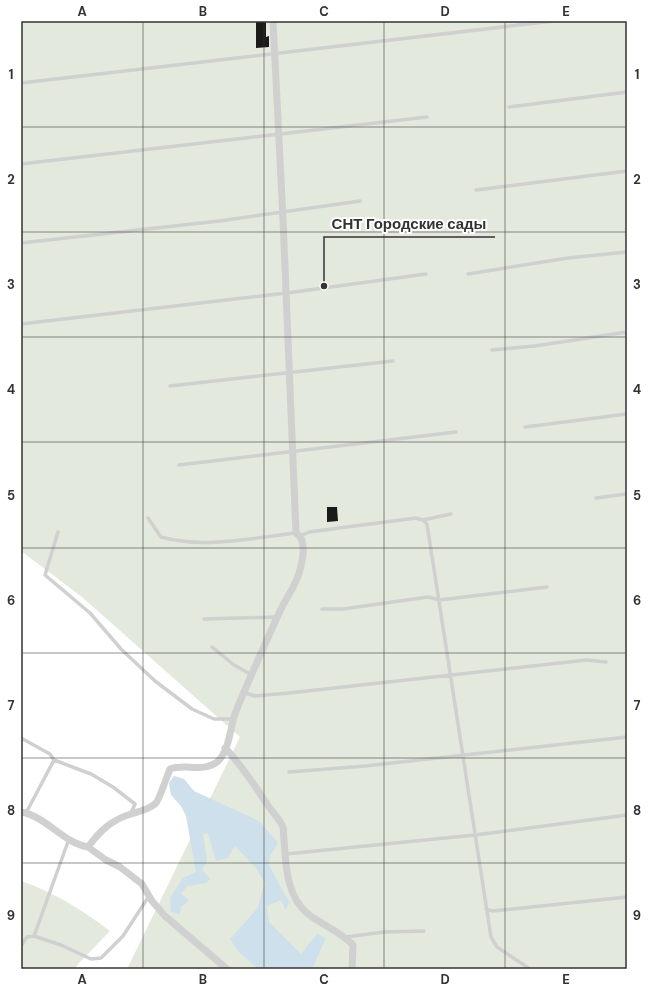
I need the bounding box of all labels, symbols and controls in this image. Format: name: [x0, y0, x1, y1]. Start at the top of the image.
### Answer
text: A: [77, 3, 87, 20]
text: B: [199, 3, 207, 20]
text: C: [319, 3, 329, 20]
text: D: [440, 3, 450, 20]
text: E: [562, 3, 570, 20]
text: 1: [9, 66, 13, 83]
text: 1: [635, 66, 639, 83]
text: 2: [7, 171, 15, 188]
text: 2: [633, 171, 641, 188]
callout: СНТ Городские сады: [324, 210, 495, 237]
text: СНТ Городские сады: [332, 214, 486, 234]
text: 3: [7, 276, 15, 293]
text: 3: [633, 276, 641, 293]
text: 4: [7, 381, 15, 398]
text: 4: [633, 381, 641, 398]
text: 5: [7, 487, 15, 504]
text: 5: [633, 487, 641, 504]
text: 6: [7, 592, 15, 609]
text: 6: [633, 592, 641, 609]
text: 7: [8, 697, 15, 714]
text: 7: [634, 697, 641, 714]
text: 8: [7, 802, 15, 819]
text: 8: [633, 802, 641, 819]
text: 9: [7, 907, 15, 924]
text: 9: [633, 907, 641, 924]
text: A: [77, 971, 87, 988]
text: B: [199, 971, 207, 988]
text: C: [319, 971, 329, 988]
text: D: [440, 971, 450, 988]
text: E: [562, 971, 570, 988]

